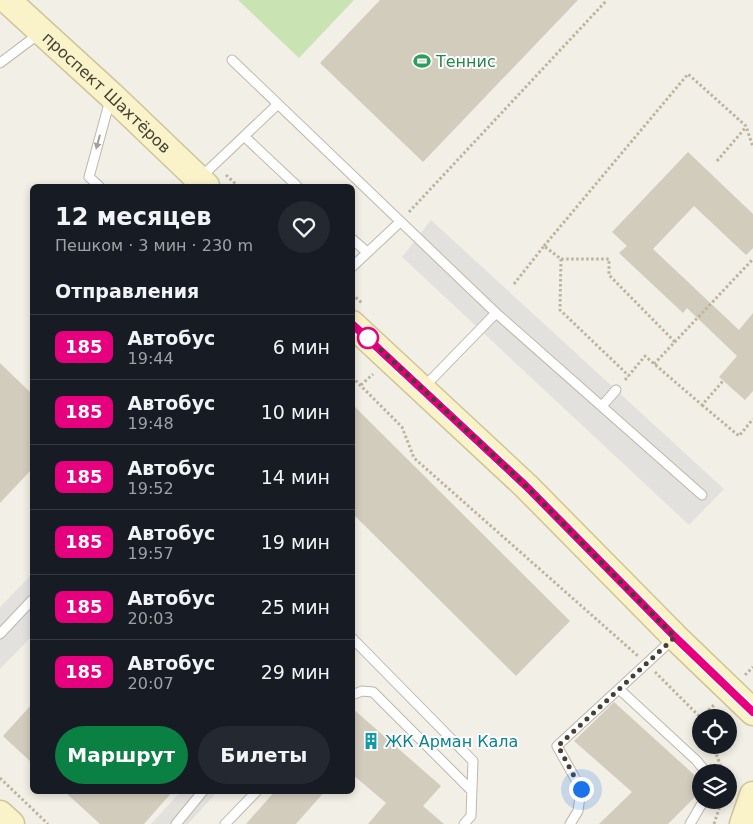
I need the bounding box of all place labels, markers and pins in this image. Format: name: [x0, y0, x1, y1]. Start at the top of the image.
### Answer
sports icon: Теннис: [412, 51, 432, 71]
place label: Теннис: [435, 52, 496, 71]
unlabelled marker: [357, 327, 379, 349]
building icon: ЖК Арман Кала: [361, 731, 381, 751]
place label: ЖК Арман Кала: [385, 732, 518, 751]

